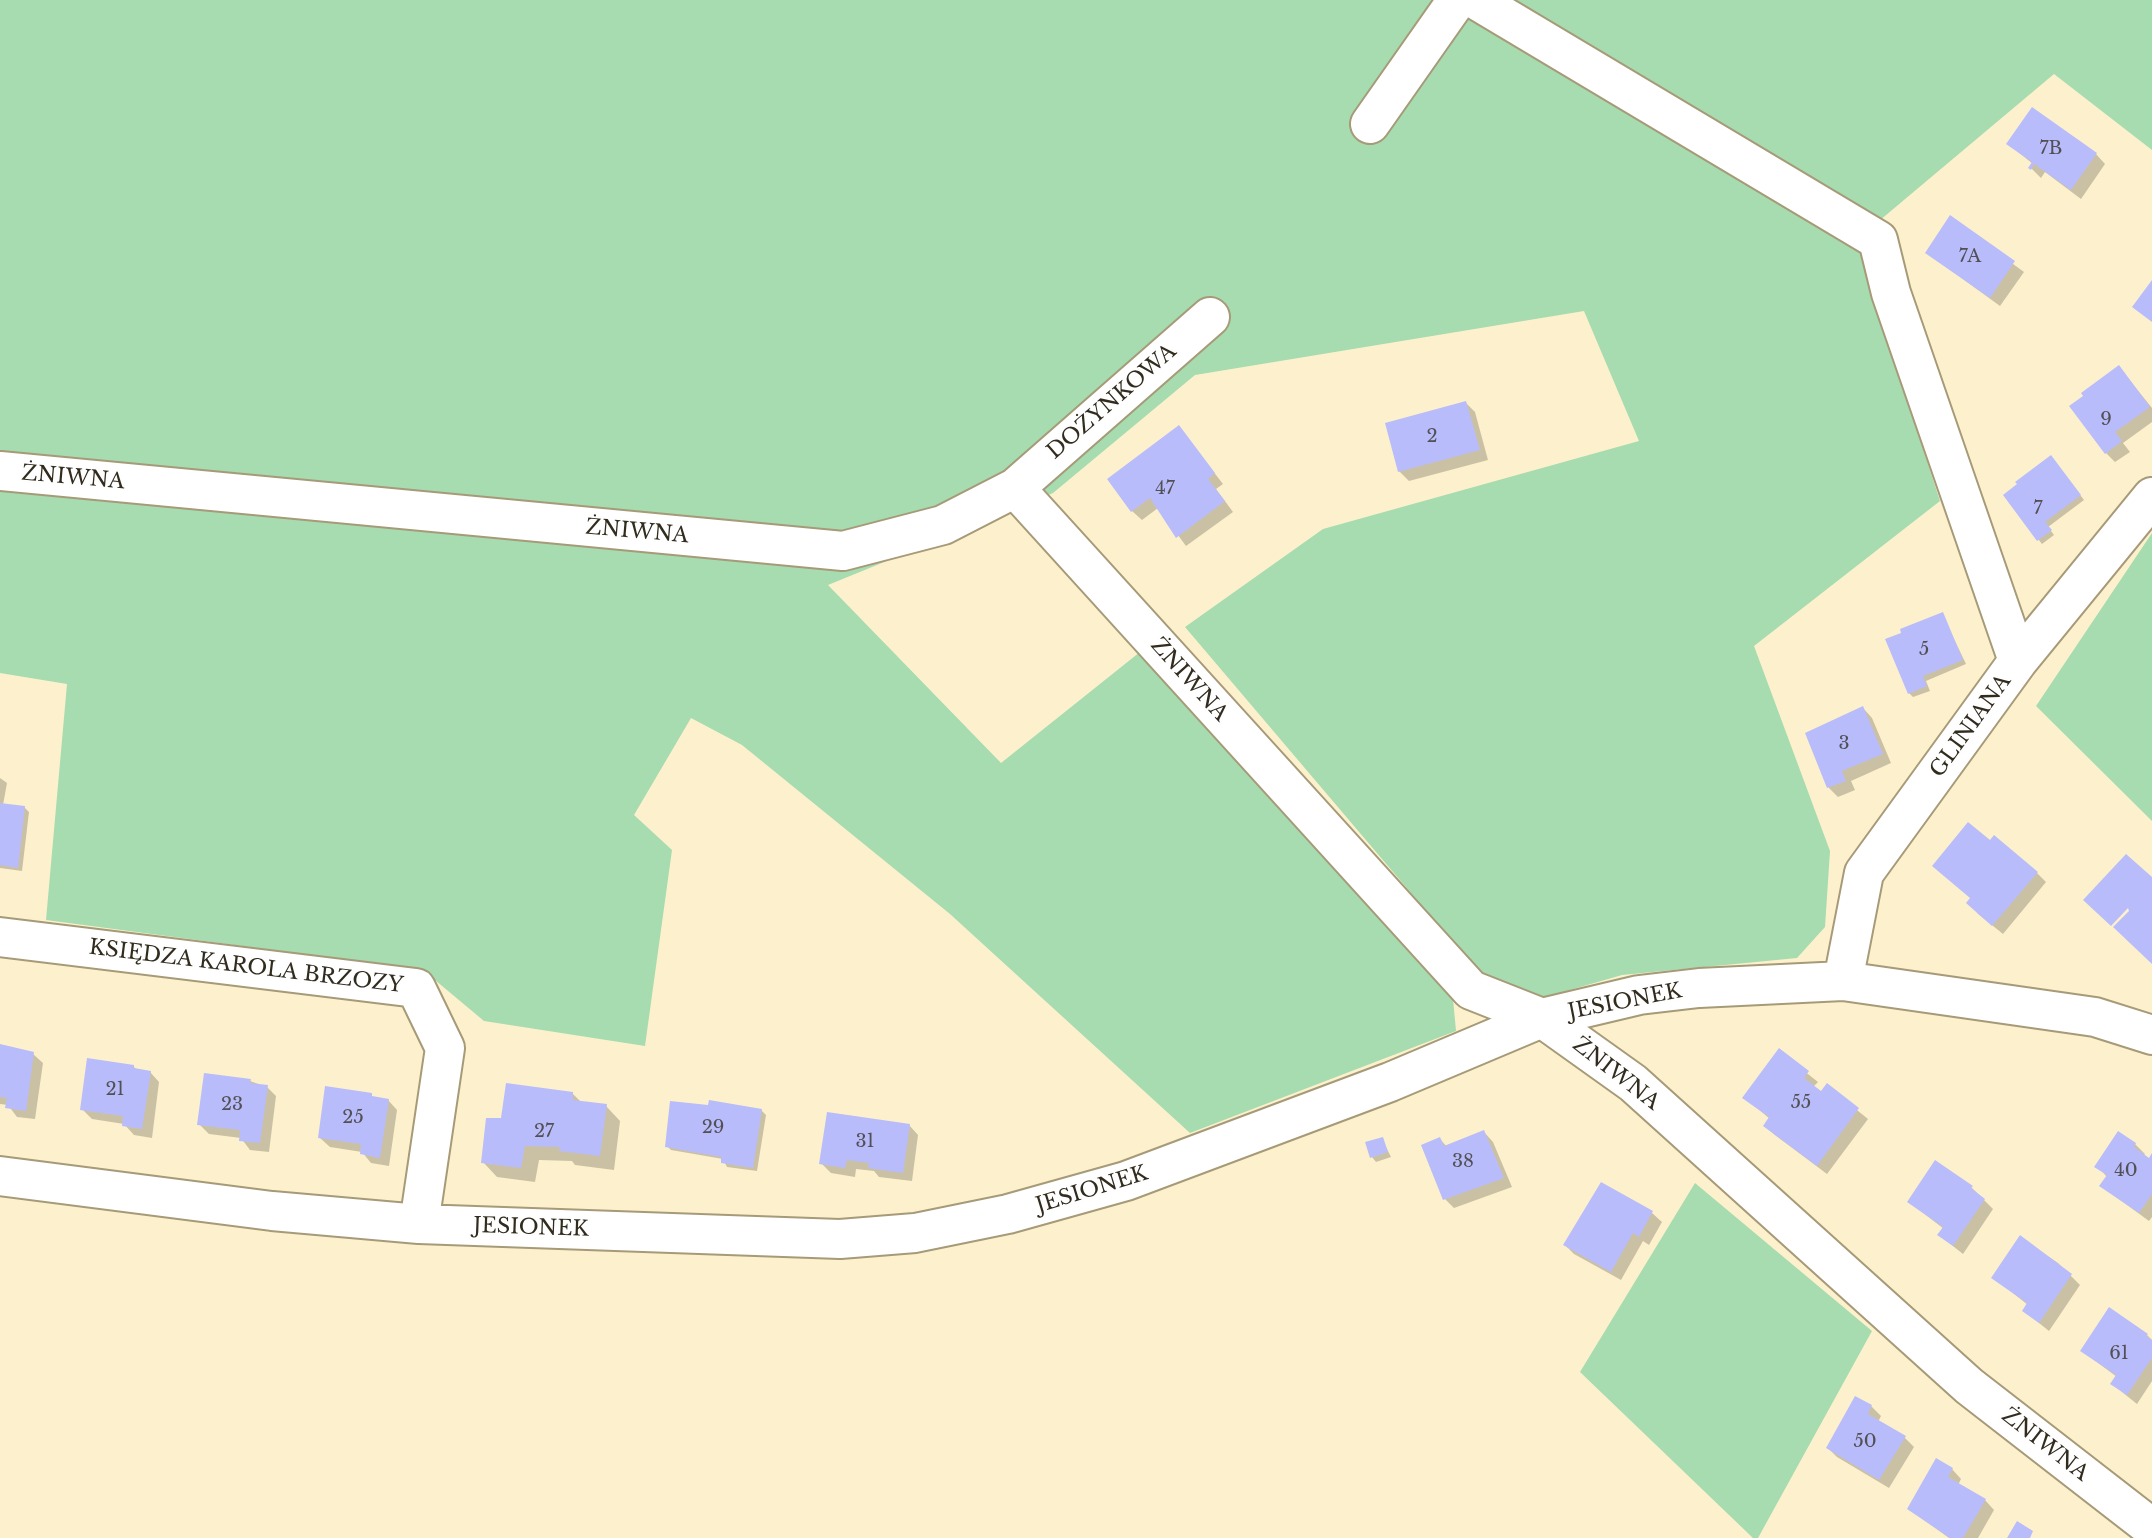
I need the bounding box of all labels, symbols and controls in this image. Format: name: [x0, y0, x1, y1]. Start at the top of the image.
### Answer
house number: 7B: [2040, 138, 2062, 160]
house number: 7A: [1959, 246, 1981, 268]
street label: DOŻYNKOWA: [1042, 339, 1182, 465]
house number: 9: [2100, 409, 2112, 431]
house number: 2: [1426, 426, 1438, 448]
street label: ŻNIWNA: [20, 461, 126, 495]
house number: 47: [1155, 478, 1175, 500]
house number: 7: [2033, 498, 2043, 520]
street label: ŻNIWNA: [584, 515, 690, 549]
street label: ŻNIWNA: [1145, 633, 1233, 727]
house number: 5: [1919, 639, 1929, 661]
street label: GLINIANA: [1925, 670, 2017, 782]
house number: 3: [1838, 733, 1850, 755]
street label: KSIĘDZA KAROLA BRZOZY: [88, 935, 404, 999]
street label: JESIONEK: [1566, 979, 1684, 1025]
street label: ŻNIWNA: [1567, 1032, 1665, 1116]
house number: 21: [105, 1079, 125, 1101]
house number: 55: [1791, 1092, 1811, 1114]
house number: 23: [221, 1094, 243, 1116]
house number: 25: [342, 1107, 364, 1129]
house number: 29: [702, 1117, 724, 1139]
house number: 27: [534, 1121, 554, 1143]
house number: 31: [855, 1131, 875, 1153]
house number: 38: [1452, 1151, 1474, 1173]
house number: 40: [2114, 1160, 2138, 1182]
street label: JESIONEK: [1033, 1161, 1151, 1219]
street label: JESIONEK: [473, 1213, 589, 1243]
house number: 61: [2109, 1343, 2129, 1365]
street label: ŻNIWNA: [1996, 1403, 2094, 1487]
house number: 50: [1853, 1431, 1877, 1453]

